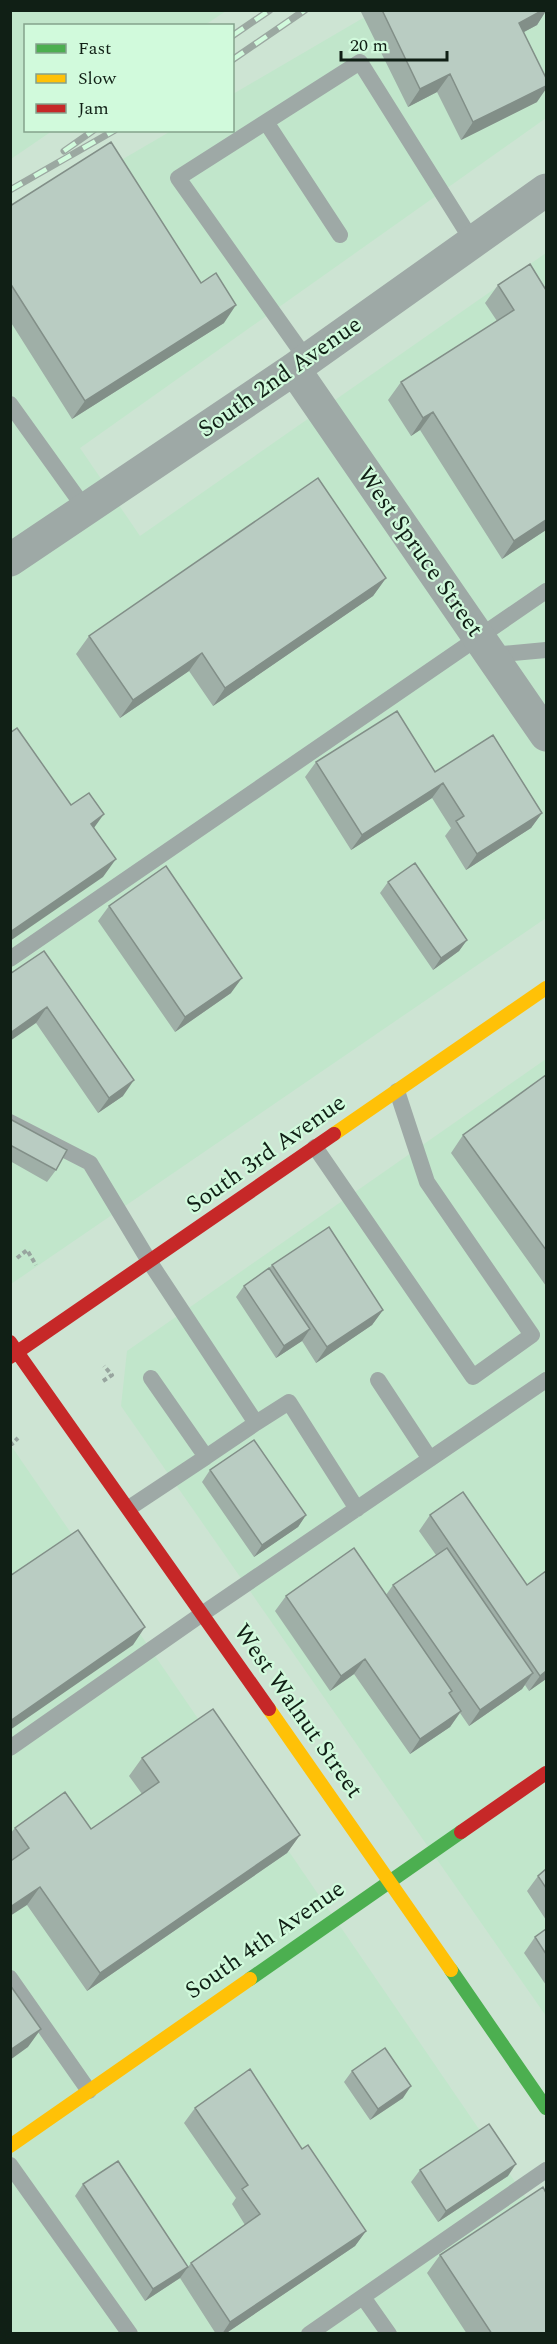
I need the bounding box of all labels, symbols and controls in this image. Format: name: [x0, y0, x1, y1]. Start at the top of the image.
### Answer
legend: [24, 24, 234, 132]
scale bar: [341, 24, 448, 62]
text: 20 m: [350, 32, 388, 59]
text: Fast: [78, 35, 111, 62]
text: Slow: [78, 65, 117, 92]
text: Jam: [78, 95, 109, 122]
street label: South 2nd Avenue: [191, 307, 369, 447]
street label: West Spruce Street: [348, 459, 492, 645]
street label: South 3rd Avenue: [179, 1085, 353, 1223]
street label: West Walnut Street: [224, 1616, 372, 1806]
street label: South 4th Avenue: [178, 1871, 352, 2009]

